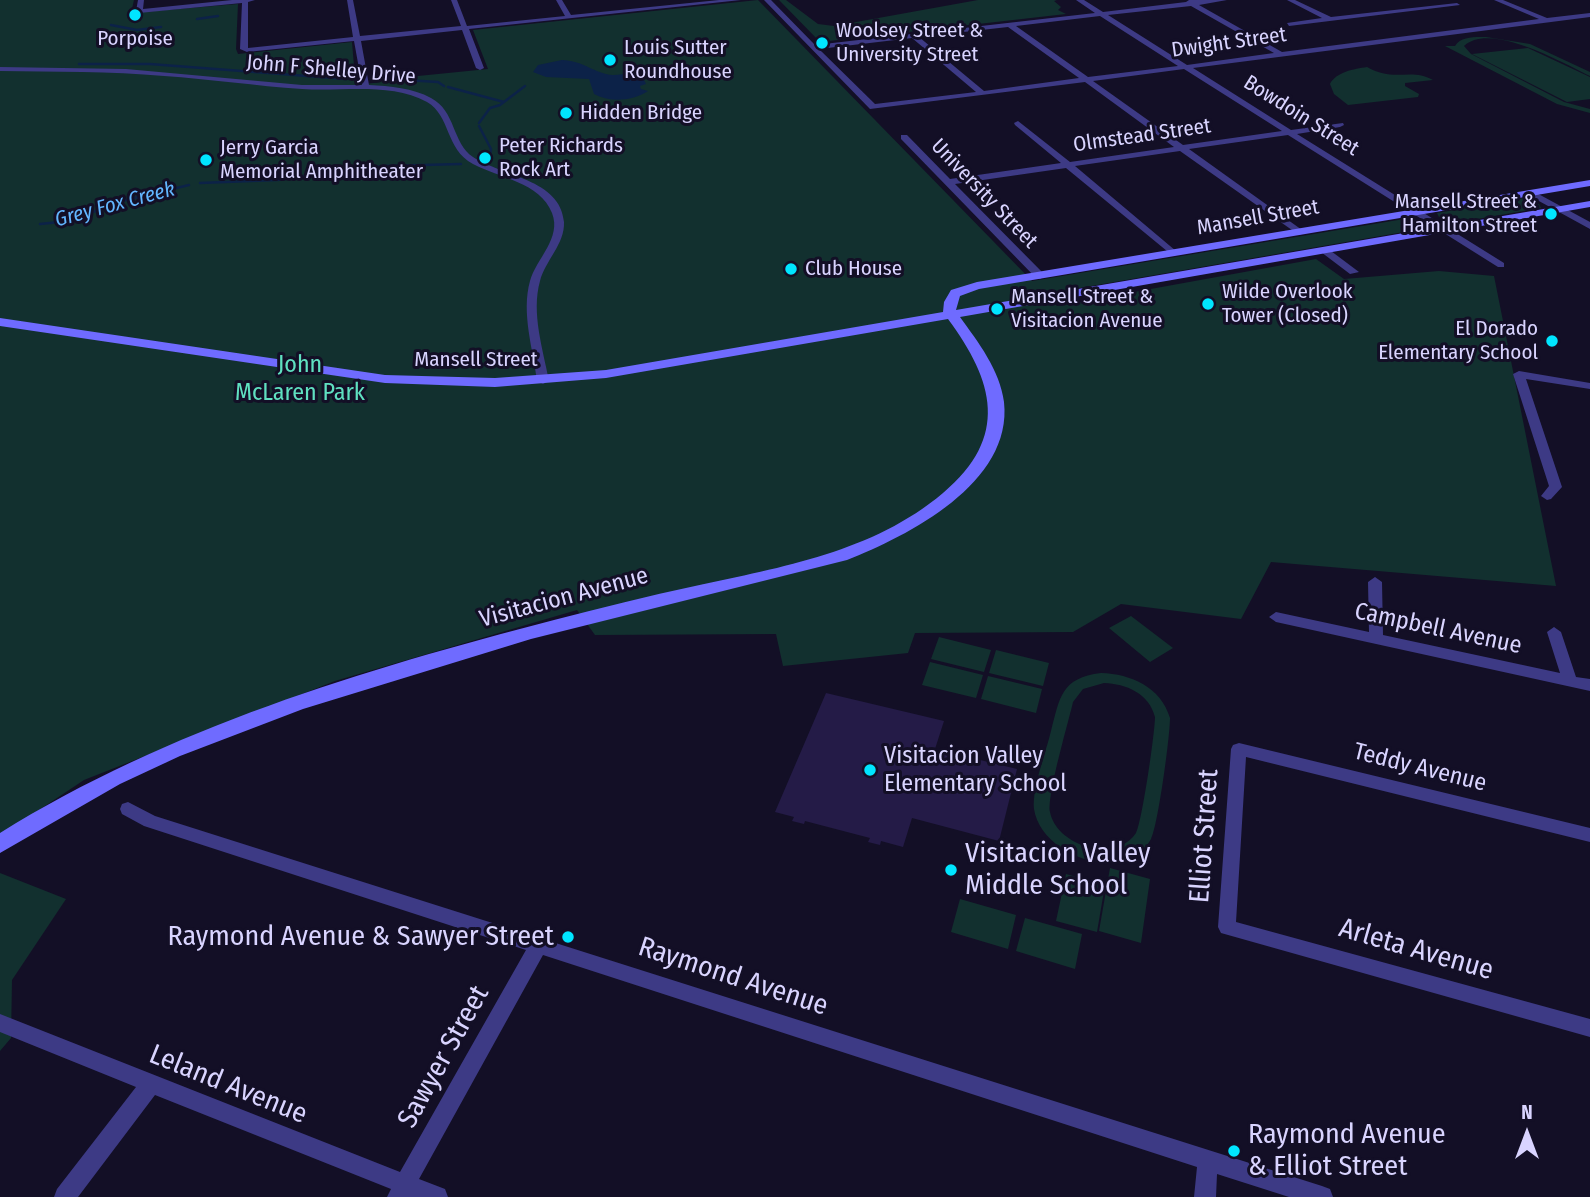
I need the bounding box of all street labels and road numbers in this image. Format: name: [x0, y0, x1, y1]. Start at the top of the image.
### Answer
street label: Dwight Street: [1170, 22, 1288, 64]
street label: John F Shelley Drive: [245, 50, 417, 90]
street label: Bowdoin Street: [1239, 70, 1363, 162]
street label: Olmstead Street: [1072, 114, 1212, 158]
street label: University Street: [925, 134, 1043, 254]
street label: Mansell Street: [1195, 195, 1321, 241]
street label: Mansell Street: [414, 347, 538, 373]
street label: Visitacion Avenue: [477, 562, 651, 634]
street label: Campbell Avenue: [1352, 597, 1524, 661]
street label: Teddy Avenue: [1351, 738, 1489, 798]
street label: Elliot Street: [1184, 768, 1226, 904]
street label: Arleta Avenue: [1335, 912, 1497, 988]
street label: Raymond Avenue: [634, 931, 832, 1023]
street label: Sawyer Street: [391, 980, 497, 1134]
street label: Leland Avenue: [144, 1038, 312, 1132]

